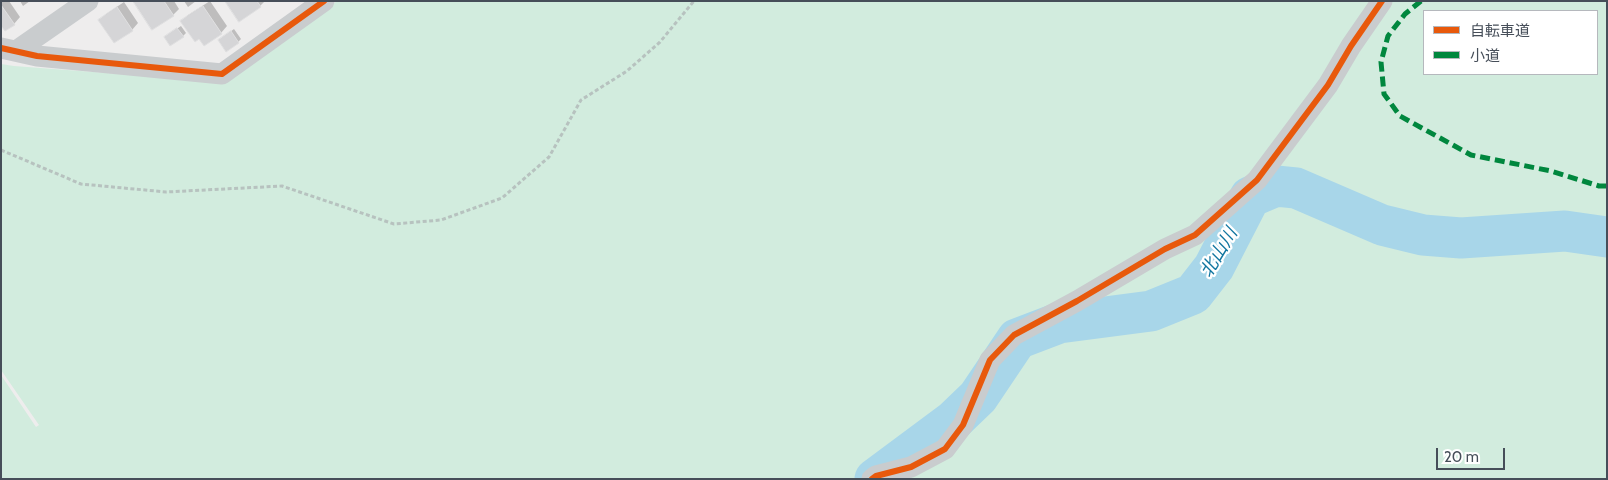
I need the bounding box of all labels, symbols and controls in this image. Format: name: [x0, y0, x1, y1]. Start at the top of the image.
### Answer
legend: [1423, 10, 1598, 75]
text: 自転車道: [1470, 22, 1530, 40]
text: 小道: [1470, 47, 1500, 65]
water label: 北山川: [1196, 224, 1242, 282]
scale bar: [1438, 438, 1507, 470]
text: 20 m: [1444, 448, 1479, 466]

